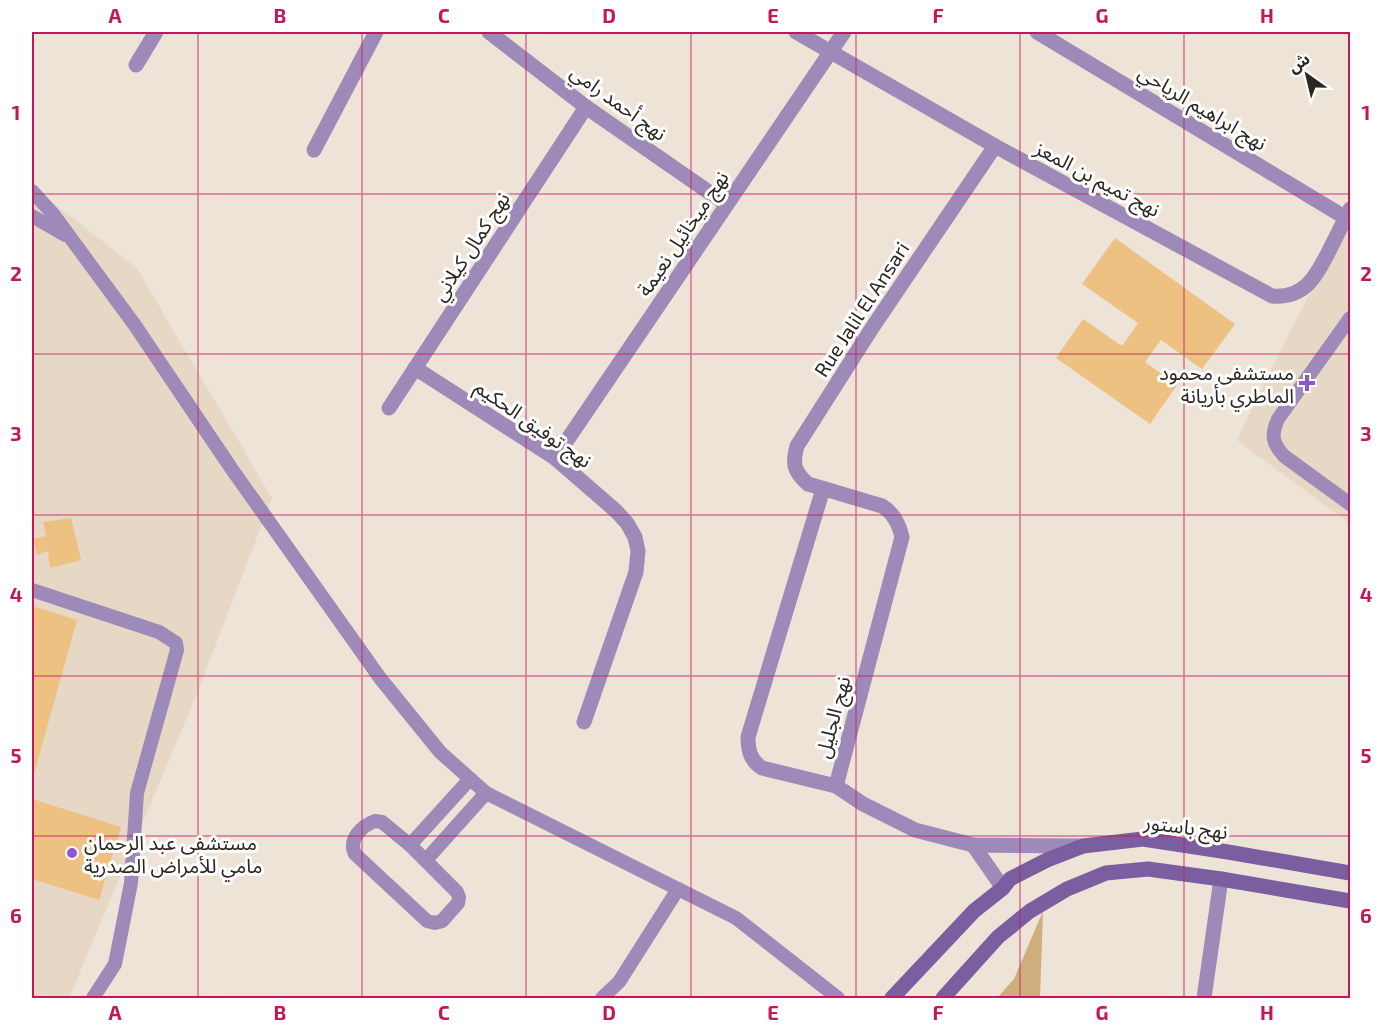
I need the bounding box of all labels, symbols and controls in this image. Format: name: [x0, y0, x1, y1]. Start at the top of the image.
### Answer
text: A: [108, 3, 122, 27]
text: B: [274, 3, 286, 27]
text: C: [438, 3, 450, 27]
text: D: [602, 3, 616, 27]
text: E: [767, 3, 779, 27]
text: F: [932, 3, 944, 27]
text: G: [1096, 3, 1108, 27]
text: H: [1260, 3, 1274, 27]
north arrow: [1277, 45, 1337, 105]
text: ش: [1284, 48, 1313, 77]
street label: نهج أحمد رامي: [564, 59, 672, 149]
street label: نهج ابراهيم الرياحي: [1132, 59, 1272, 159]
text: 1: [12, 100, 20, 124]
text: 1: [1362, 100, 1370, 124]
street label: نهج تميم بن المعز: [1029, 135, 1165, 225]
street label: نهج ميخائيل نعيمة: [631, 166, 736, 302]
street label: نهج كمال كيلاني: [426, 187, 518, 307]
street label: Rue Jalil El Ansari: [808, 237, 914, 381]
text: 2: [10, 261, 22, 285]
text: 2: [1360, 261, 1372, 285]
place label: مستشفى محمود الماطري بأريانة: [1159, 360, 1294, 412]
street label: نهج توفيق الحكيم: [469, 374, 597, 475]
marker: مستشفى محمود الماطري بأريانة: [1298, 374, 1316, 392]
text: 3: [10, 421, 22, 445]
text: 3: [1360, 421, 1372, 445]
text: 4: [10, 582, 23, 606]
text: 4: [1360, 582, 1373, 606]
street label: نهج الجليل: [810, 673, 858, 762]
text: 5: [10, 743, 22, 767]
text: 5: [1360, 743, 1372, 767]
street label: نهج باستور: [1141, 809, 1229, 847]
place label: مستشفى عبد الرحمان مامي للأمراض الصدرية: [84, 830, 262, 882]
marker: مستشفى عبد الرحمان مامي للأمراض الصدرية: [65, 846, 79, 860]
text: 6: [10, 903, 22, 927]
text: 6: [1360, 903, 1372, 927]
text: A: [108, 1000, 122, 1024]
text: B: [274, 1000, 286, 1024]
text: C: [438, 1000, 450, 1024]
text: D: [602, 1000, 616, 1024]
text: E: [767, 1000, 779, 1024]
text: F: [932, 1000, 944, 1024]
text: G: [1096, 1000, 1108, 1024]
text: H: [1260, 1000, 1274, 1024]

